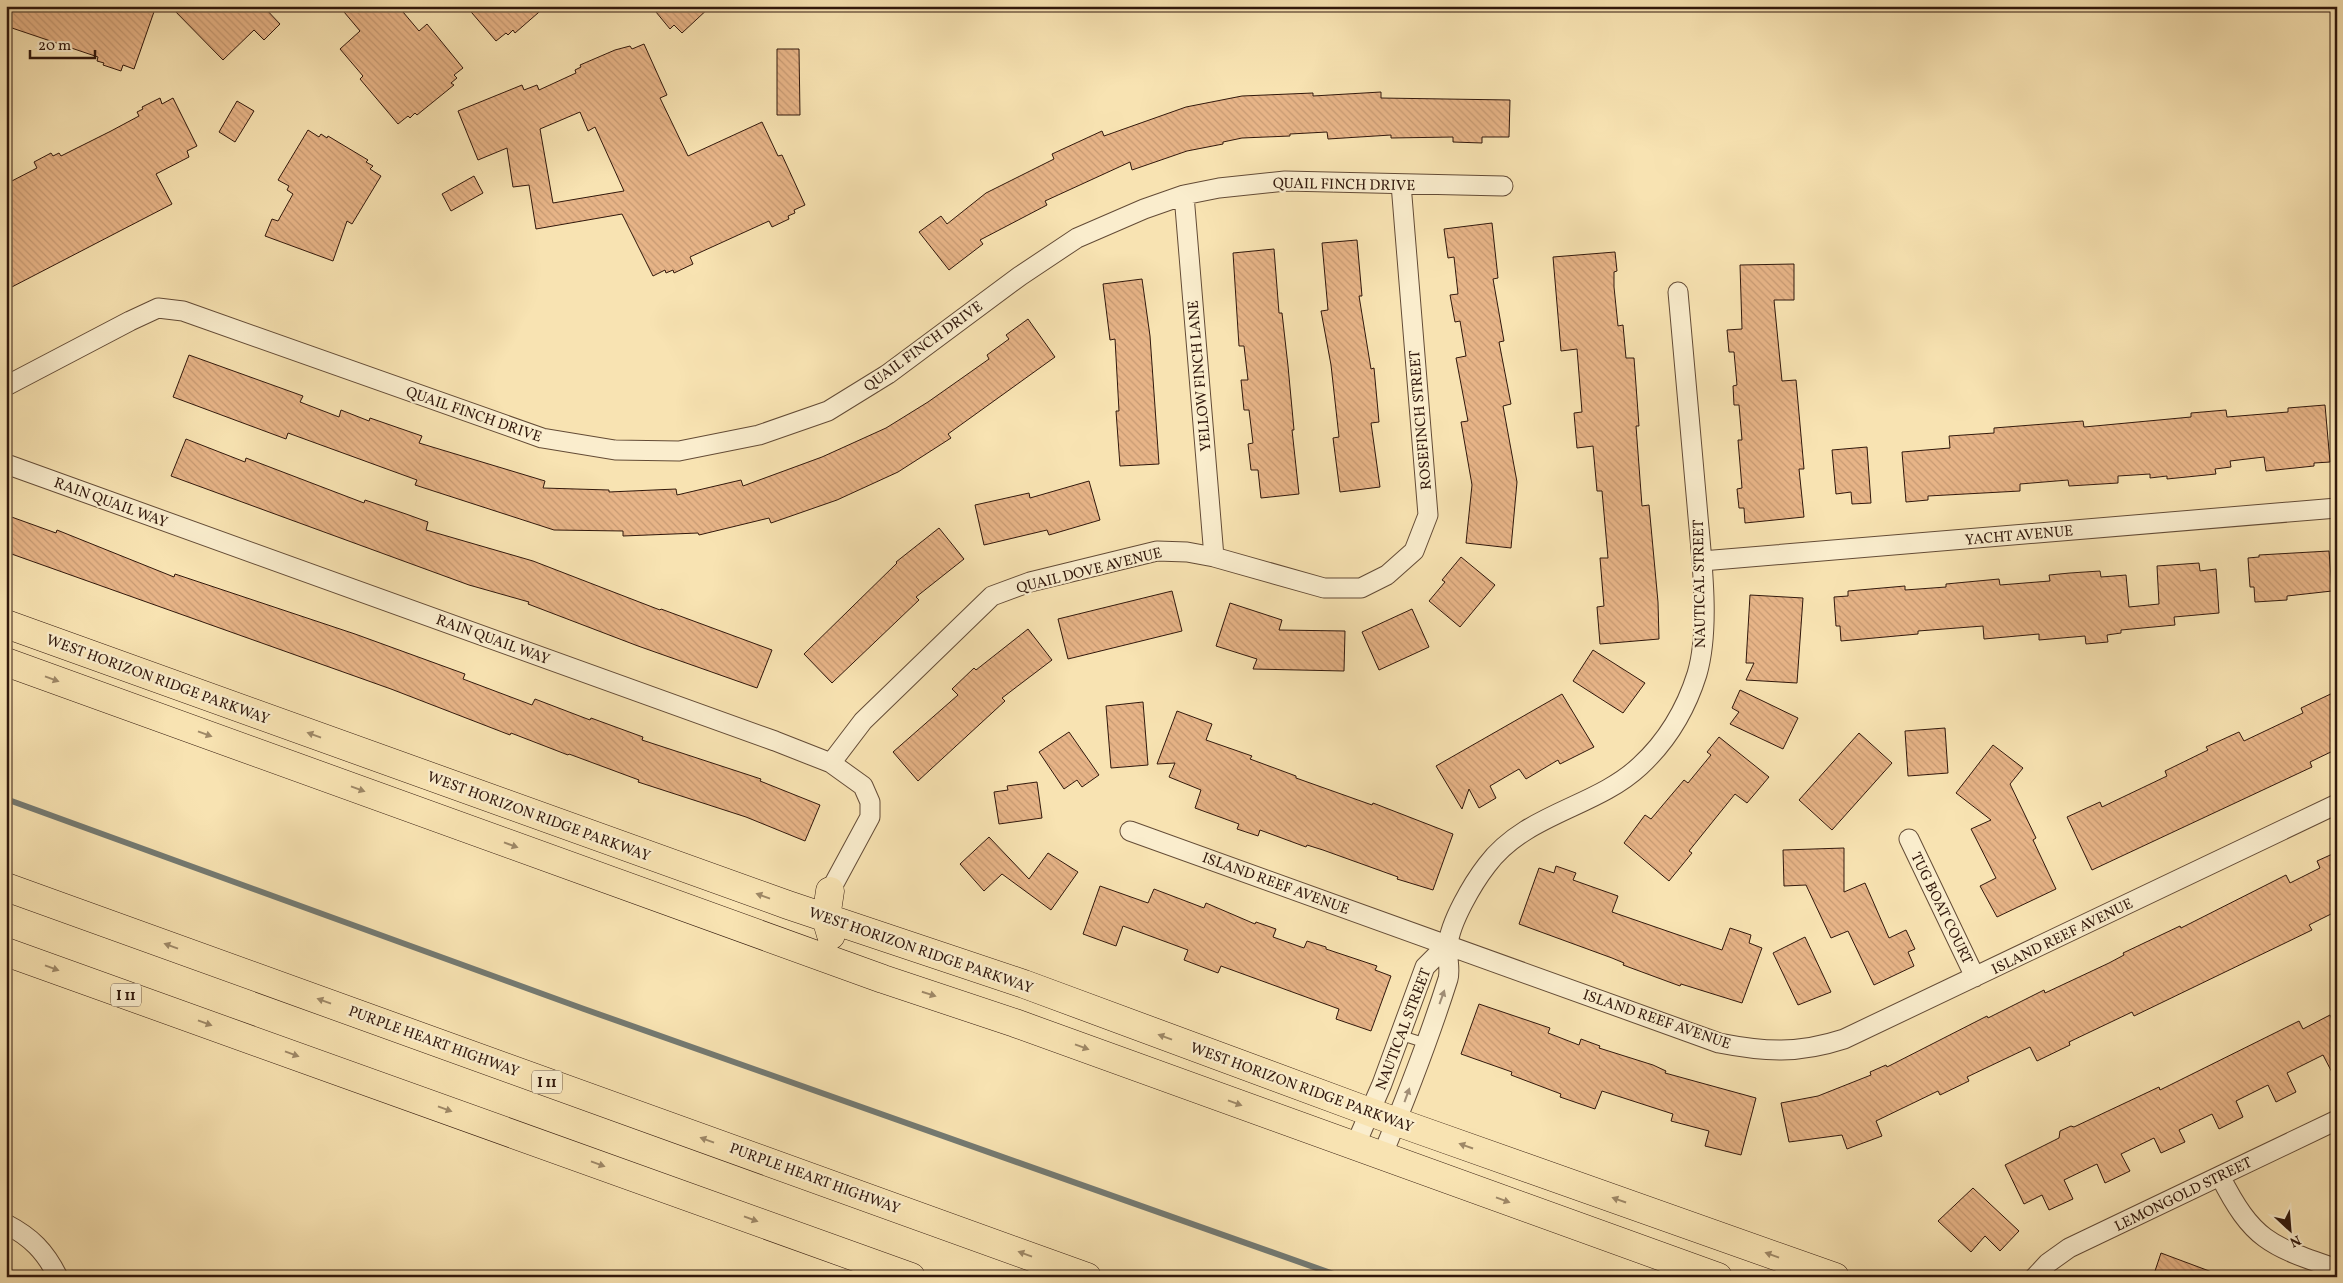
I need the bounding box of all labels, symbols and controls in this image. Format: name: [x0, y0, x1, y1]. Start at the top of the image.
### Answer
scale bar: [30, 28, 95, 60]
text: 20 m: [38, 36, 71, 57]
street label: QUAIL FINCH DRIVE: [1273, 174, 1415, 197]
street label: QUAIL FINCH DRIVE: [860, 297, 988, 398]
street label: YELLOW FINCH LANE: [1183, 299, 1218, 452]
street label: ROSEFINCH STREET: [1405, 349, 1438, 491]
street label: QUAIL FINCH DRIVE: [403, 382, 544, 449]
street label: RAIN QUAIL WAY: [51, 473, 171, 534]
street label: NAUTICAL STREET: [1689, 519, 1712, 649]
street label: YACHT AVENUE: [1964, 521, 2074, 552]
street label: QUAIL DOVE AVENUE: [1014, 543, 1164, 600]
street label: RAIN QUAIL WAY: [433, 610, 553, 671]
street label: WEST HORIZON RIDGE PARKWAY: [43, 630, 273, 731]
one-way arrow: [45, 675, 60, 683]
one-way arrow: [198, 730, 213, 738]
one-way arrow: [306, 731, 321, 739]
street label: WEST HORIZON RIDGE PARKWAY: [424, 767, 654, 868]
one-way arrow: [351, 785, 366, 793]
one-way arrow: [503, 842, 518, 849]
street label: ISLAND REEF AVENUE: [1199, 848, 1352, 921]
street label: TUG BOAT COURT: [1904, 849, 1977, 968]
one-way arrow: [756, 892, 771, 899]
street label: ISLAND REEF AVENUE: [1988, 894, 2137, 981]
street label: WEST HORIZON RIDGE PARKWAY: [805, 903, 1036, 1000]
one-way arrow: [163, 942, 178, 950]
one-way arrow: [45, 964, 60, 972]
street label: NAUTICAL STREET: [1371, 965, 1437, 1093]
road number: I 11: [111, 984, 141, 1006]
street label: ISLAND REEF AVENUE: [1580, 985, 1733, 1056]
one-way arrow: [1438, 989, 1446, 1004]
one-way arrow: [922, 991, 937, 999]
one-way arrow: [316, 997, 331, 1005]
street label: PURPLE HEART HIGHWAY: [345, 1002, 522, 1083]
one-way arrow: [198, 1019, 213, 1027]
one-way arrow: [1158, 1033, 1173, 1040]
street label: WEST HORIZON RIDGE PARKWAY: [1187, 1038, 1417, 1139]
one-way arrow: [1075, 1044, 1090, 1052]
one-way arrow: [285, 1050, 300, 1058]
road number: I 11: [532, 1070, 562, 1094]
one-way arrow: [1403, 1087, 1411, 1102]
one-way arrow: [1228, 1099, 1243, 1107]
one-way arrow: [437, 1106, 452, 1113]
one-way arrow: [700, 1136, 715, 1143]
street label: PURPLE HEART HIGHWAY: [726, 1139, 903, 1220]
one-way arrow: [1458, 1142, 1473, 1150]
street label: LEMONGOLD STREET: [2111, 1153, 2256, 1238]
one-way arrow: [590, 1161, 605, 1168]
one-way arrow: [1496, 1196, 1511, 1204]
one-way arrow: [1611, 1196, 1626, 1204]
north arrow: [2266, 1206, 2316, 1256]
one-way arrow: [743, 1216, 758, 1223]
text: N: [2286, 1230, 2304, 1251]
one-way arrow: [1017, 1250, 1032, 1258]
one-way arrow: [1765, 1250, 1780, 1258]

